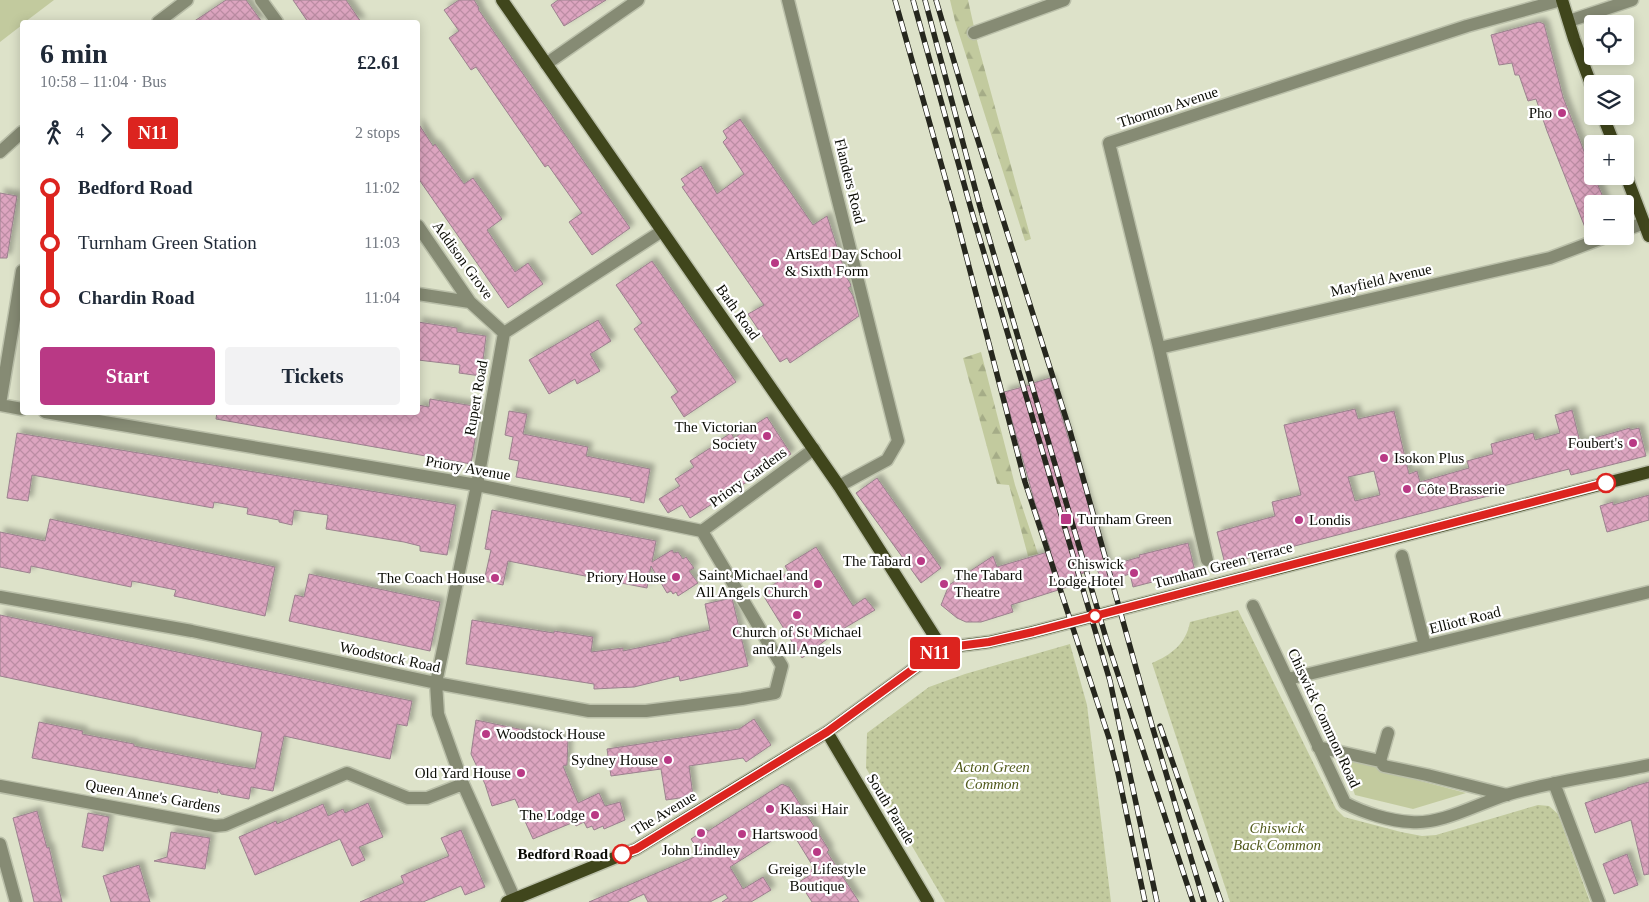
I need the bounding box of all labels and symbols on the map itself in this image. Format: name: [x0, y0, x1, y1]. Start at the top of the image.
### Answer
street label: Thornton Avenue: [1116, 83, 1220, 131]
place label: Pho: [1529, 105, 1552, 121]
marker: Pho: [1556, 107, 1568, 119]
street label: Flanders Road: [832, 137, 868, 226]
street label: Addison Grove: [429, 218, 497, 302]
place label: ArtsEd Day School & Sixth Form: [785, 246, 902, 279]
marker: ArtsEd Day School & Sixth Form: [769, 257, 781, 269]
street label: Mayfield Avenue: [1329, 260, 1434, 299]
street label: Bath Road: [713, 281, 763, 343]
street label: Rupert Road: [462, 359, 491, 437]
place label: The Victorian Society: [674, 419, 757, 452]
marker: The Victorian Society: [761, 430, 773, 442]
place label: Foubert's: [1568, 435, 1623, 451]
marker: Foubert's: [1627, 437, 1639, 449]
street label: Priory Gardens: [706, 444, 790, 510]
place label: Isokon Plus: [1394, 450, 1465, 466]
marker: Isokon Plus: [1378, 452, 1390, 464]
street label: Priory Avenue: [424, 453, 512, 483]
unlabelled marker: [1596, 473, 1616, 493]
place label: Côte Brasserie: [1417, 481, 1505, 497]
marker: Côte Brasserie: [1401, 483, 1413, 495]
place label: Turnham Green: [1077, 511, 1172, 527]
marker: Turnham Green: [1059, 512, 1073, 526]
place label: Londis: [1309, 512, 1351, 528]
marker: Londis: [1293, 514, 1305, 526]
street label: Turnham Green Terrace: [1152, 539, 1294, 591]
place label: The Tabard: [843, 553, 911, 569]
marker: The Tabard: [915, 555, 927, 567]
place label: Chiswick Lodge Hotel: [1049, 556, 1124, 589]
place label: Saint Michael and All Angels Church: [696, 567, 808, 600]
place label: The Tabard Theatre: [954, 567, 1023, 600]
marker: Chiswick Lodge Hotel: [1128, 567, 1140, 579]
place label: Priory House: [586, 569, 666, 585]
place label: The Coach House: [378, 570, 485, 586]
marker: Priory House: [670, 571, 682, 583]
marker: The Coach House: [489, 572, 501, 584]
marker: Saint Michael and All Angels Church: [812, 578, 824, 590]
marker: The Tabard Theatre: [938, 578, 950, 590]
street label: Elliott Road: [1428, 603, 1503, 637]
marker: Church of St Michael and All Angels: [791, 609, 803, 621]
unlabelled marker: [1088, 609, 1102, 623]
place label: Church of St Michael and All Angels: [732, 624, 862, 657]
line badge: N11: [906, 637, 964, 669]
street label: Woodstock Road: [338, 639, 442, 676]
street label: Chiswick Common Road: [1285, 646, 1364, 791]
place label: Woodstock House: [496, 726, 606, 742]
marker: Woodstock House: [480, 728, 492, 740]
place label: Sydney House: [571, 752, 658, 768]
marker: Sydney House: [662, 754, 674, 766]
park label: Acton Green Common: [953, 759, 1030, 792]
place label: Old Yard House: [415, 765, 511, 781]
marker: Old Yard House: [515, 767, 527, 779]
street label: South Parade: [864, 771, 919, 848]
street label: Queen Anne's Gardens: [84, 776, 222, 816]
street label: The Avenue: [629, 787, 699, 838]
place label: Klassi Hair: [780, 801, 848, 817]
marker: Klassi Hair: [764, 803, 776, 815]
place label: The Lodge: [520, 807, 585, 823]
marker: The Lodge: [589, 809, 601, 821]
park label: Chiswick Back Common: [1233, 820, 1321, 853]
place label: Hartswood: [752, 826, 818, 842]
marker: John Lindley: [695, 827, 707, 839]
marker: Hartswood: [736, 828, 748, 840]
place label: John Lindley: [662, 842, 741, 858]
marker: Bedford Road: [612, 844, 632, 864]
place label: Bedford Road: [518, 846, 609, 862]
marker: Greige Lifestyle Boutique: [811, 846, 823, 858]
place label: Greige Lifestyle Boutique: [768, 861, 866, 894]

